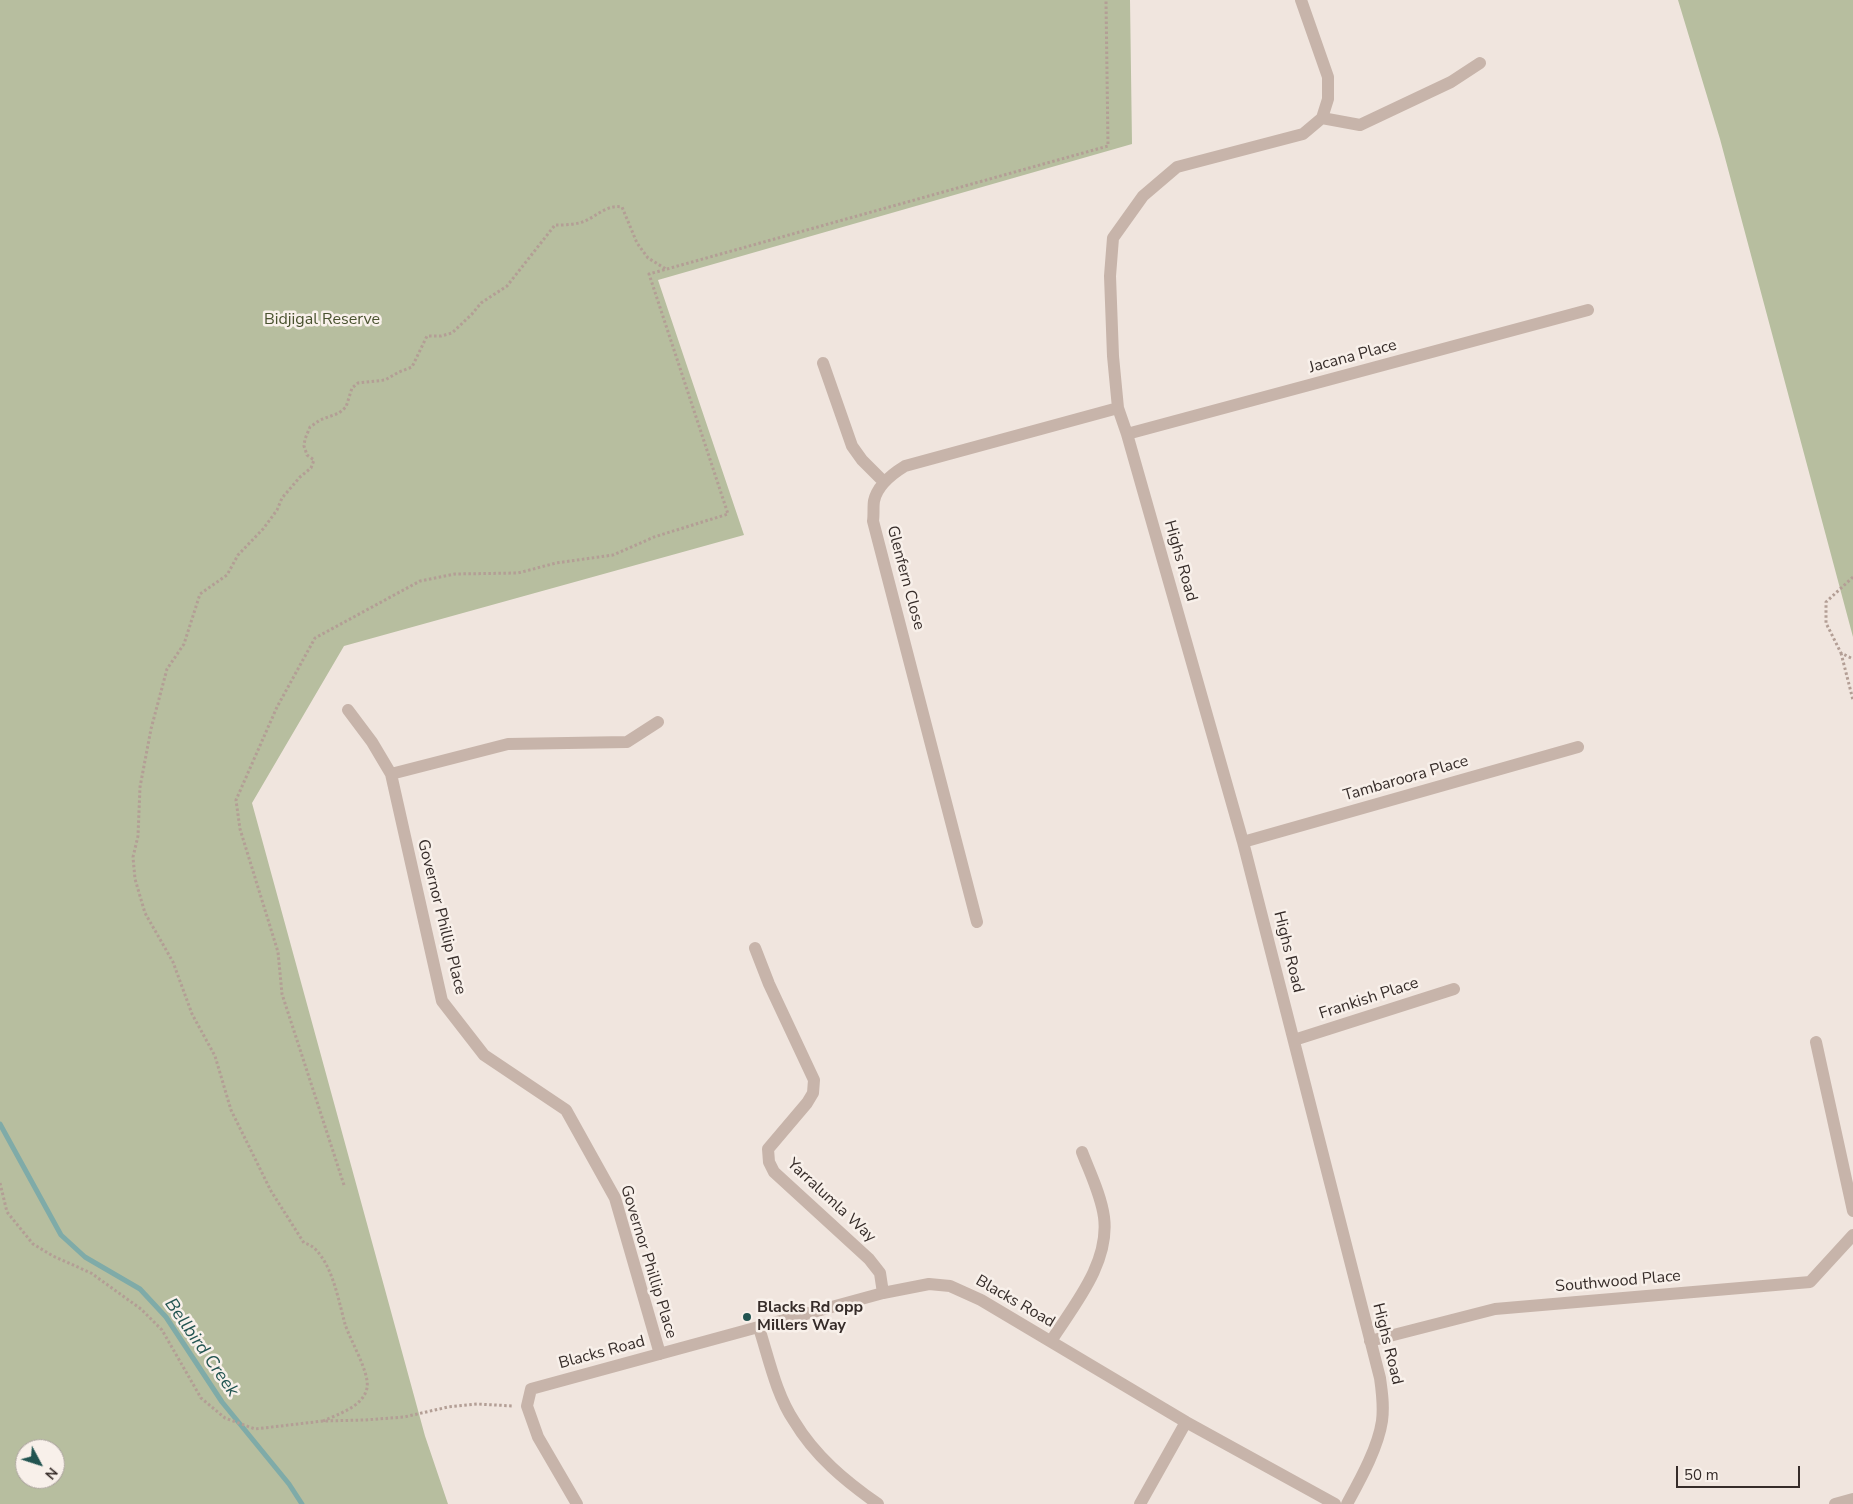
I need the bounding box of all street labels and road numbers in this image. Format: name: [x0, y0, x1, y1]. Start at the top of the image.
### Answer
street label: Jacana Place: [1307, 336, 1399, 378]
street label: Highs Road: [1159, 518, 1201, 604]
street label: Glenfern Close: [882, 524, 928, 632]
street label: Tambaroora Place: [1341, 752, 1471, 806]
street label: Governor Phillip Place: [412, 837, 470, 997]
street label: Highs Road: [1269, 909, 1307, 995]
street label: Frankish Place: [1317, 974, 1421, 1024]
street label: Yarralumla Way: [783, 1155, 879, 1247]
street label: Governor Phillip Place: [616, 1183, 680, 1341]
street label: Southwood Place: [1554, 1267, 1682, 1297]
street label: Blacks Road: [972, 1272, 1058, 1332]
street label: Highs Road: [1368, 1301, 1406, 1387]
street label: Blacks Road: [557, 1332, 647, 1374]

